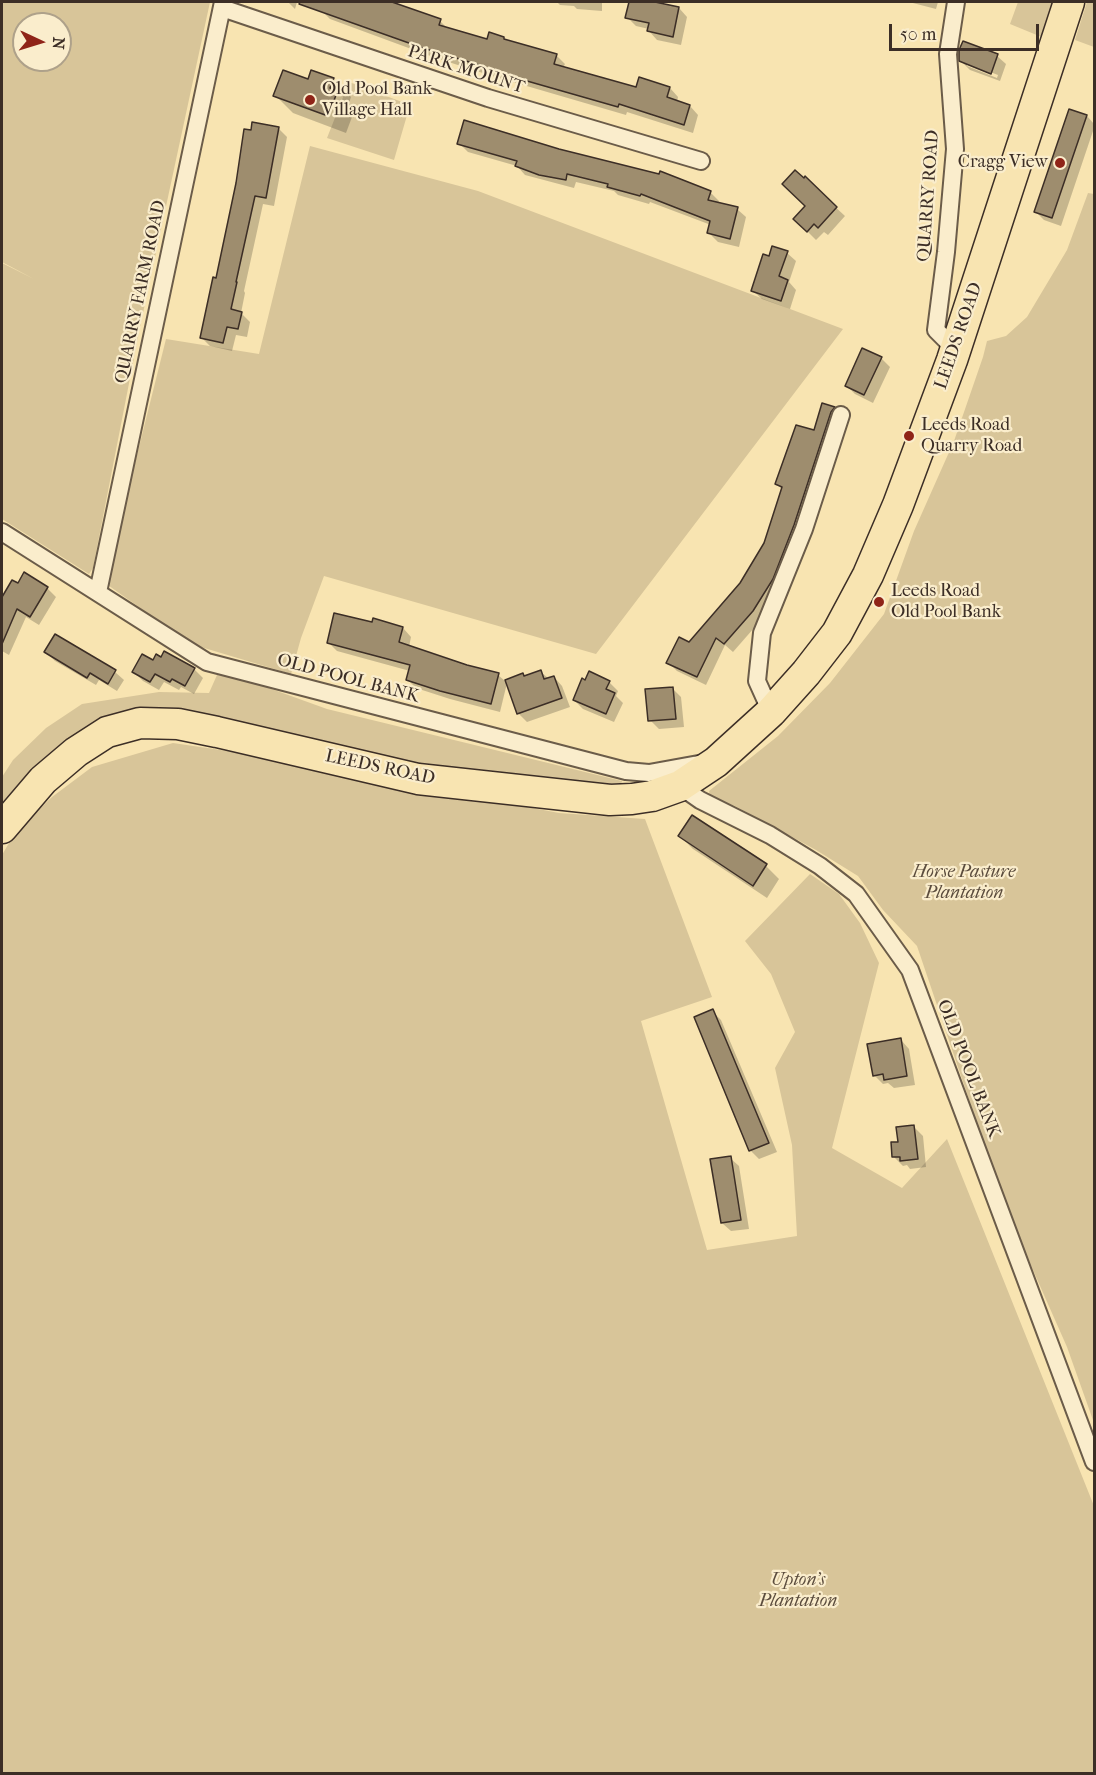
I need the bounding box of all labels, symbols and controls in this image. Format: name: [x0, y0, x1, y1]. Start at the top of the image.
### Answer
north arrow: [12, 12, 72, 72]
scale bar: [892, 12, 1042, 50]
text: 50 m: [900, 24, 936, 45]
text: N: [49, 36, 68, 50]
street label: PARK MOUNT: [405, 41, 527, 99]
place label: Old Pool Bank Village Hall: [322, 79, 432, 122]
marker: Old Pool Bank Village Hall: [303, 93, 317, 107]
street label: QUARRY ROAD: [914, 129, 944, 263]
place label: Cragg View: [958, 152, 1048, 174]
marker: Cragg View: [1053, 156, 1067, 170]
street label: QUARRY FARM ROAD: [111, 198, 171, 386]
street label: LEEDS ROAD: [931, 280, 987, 392]
place label: Leeds Road Quarry Road: [921, 415, 1022, 458]
marker: Leeds Road Quarry Road: [902, 429, 916, 443]
place label: Leeds Road Old Pool Bank: [891, 581, 1001, 624]
marker: Leeds Road Old Pool Bank: [872, 595, 886, 609]
street label: OLD POOL BANK: [274, 650, 422, 708]
street label: LEEDS ROAD: [323, 746, 437, 790]
park label: Horse Pasture Plantation: [912, 862, 1016, 904]
street label: OLD POOL BANK: [932, 997, 1004, 1141]
park label: Upton's Plantation: [759, 1570, 837, 1612]

